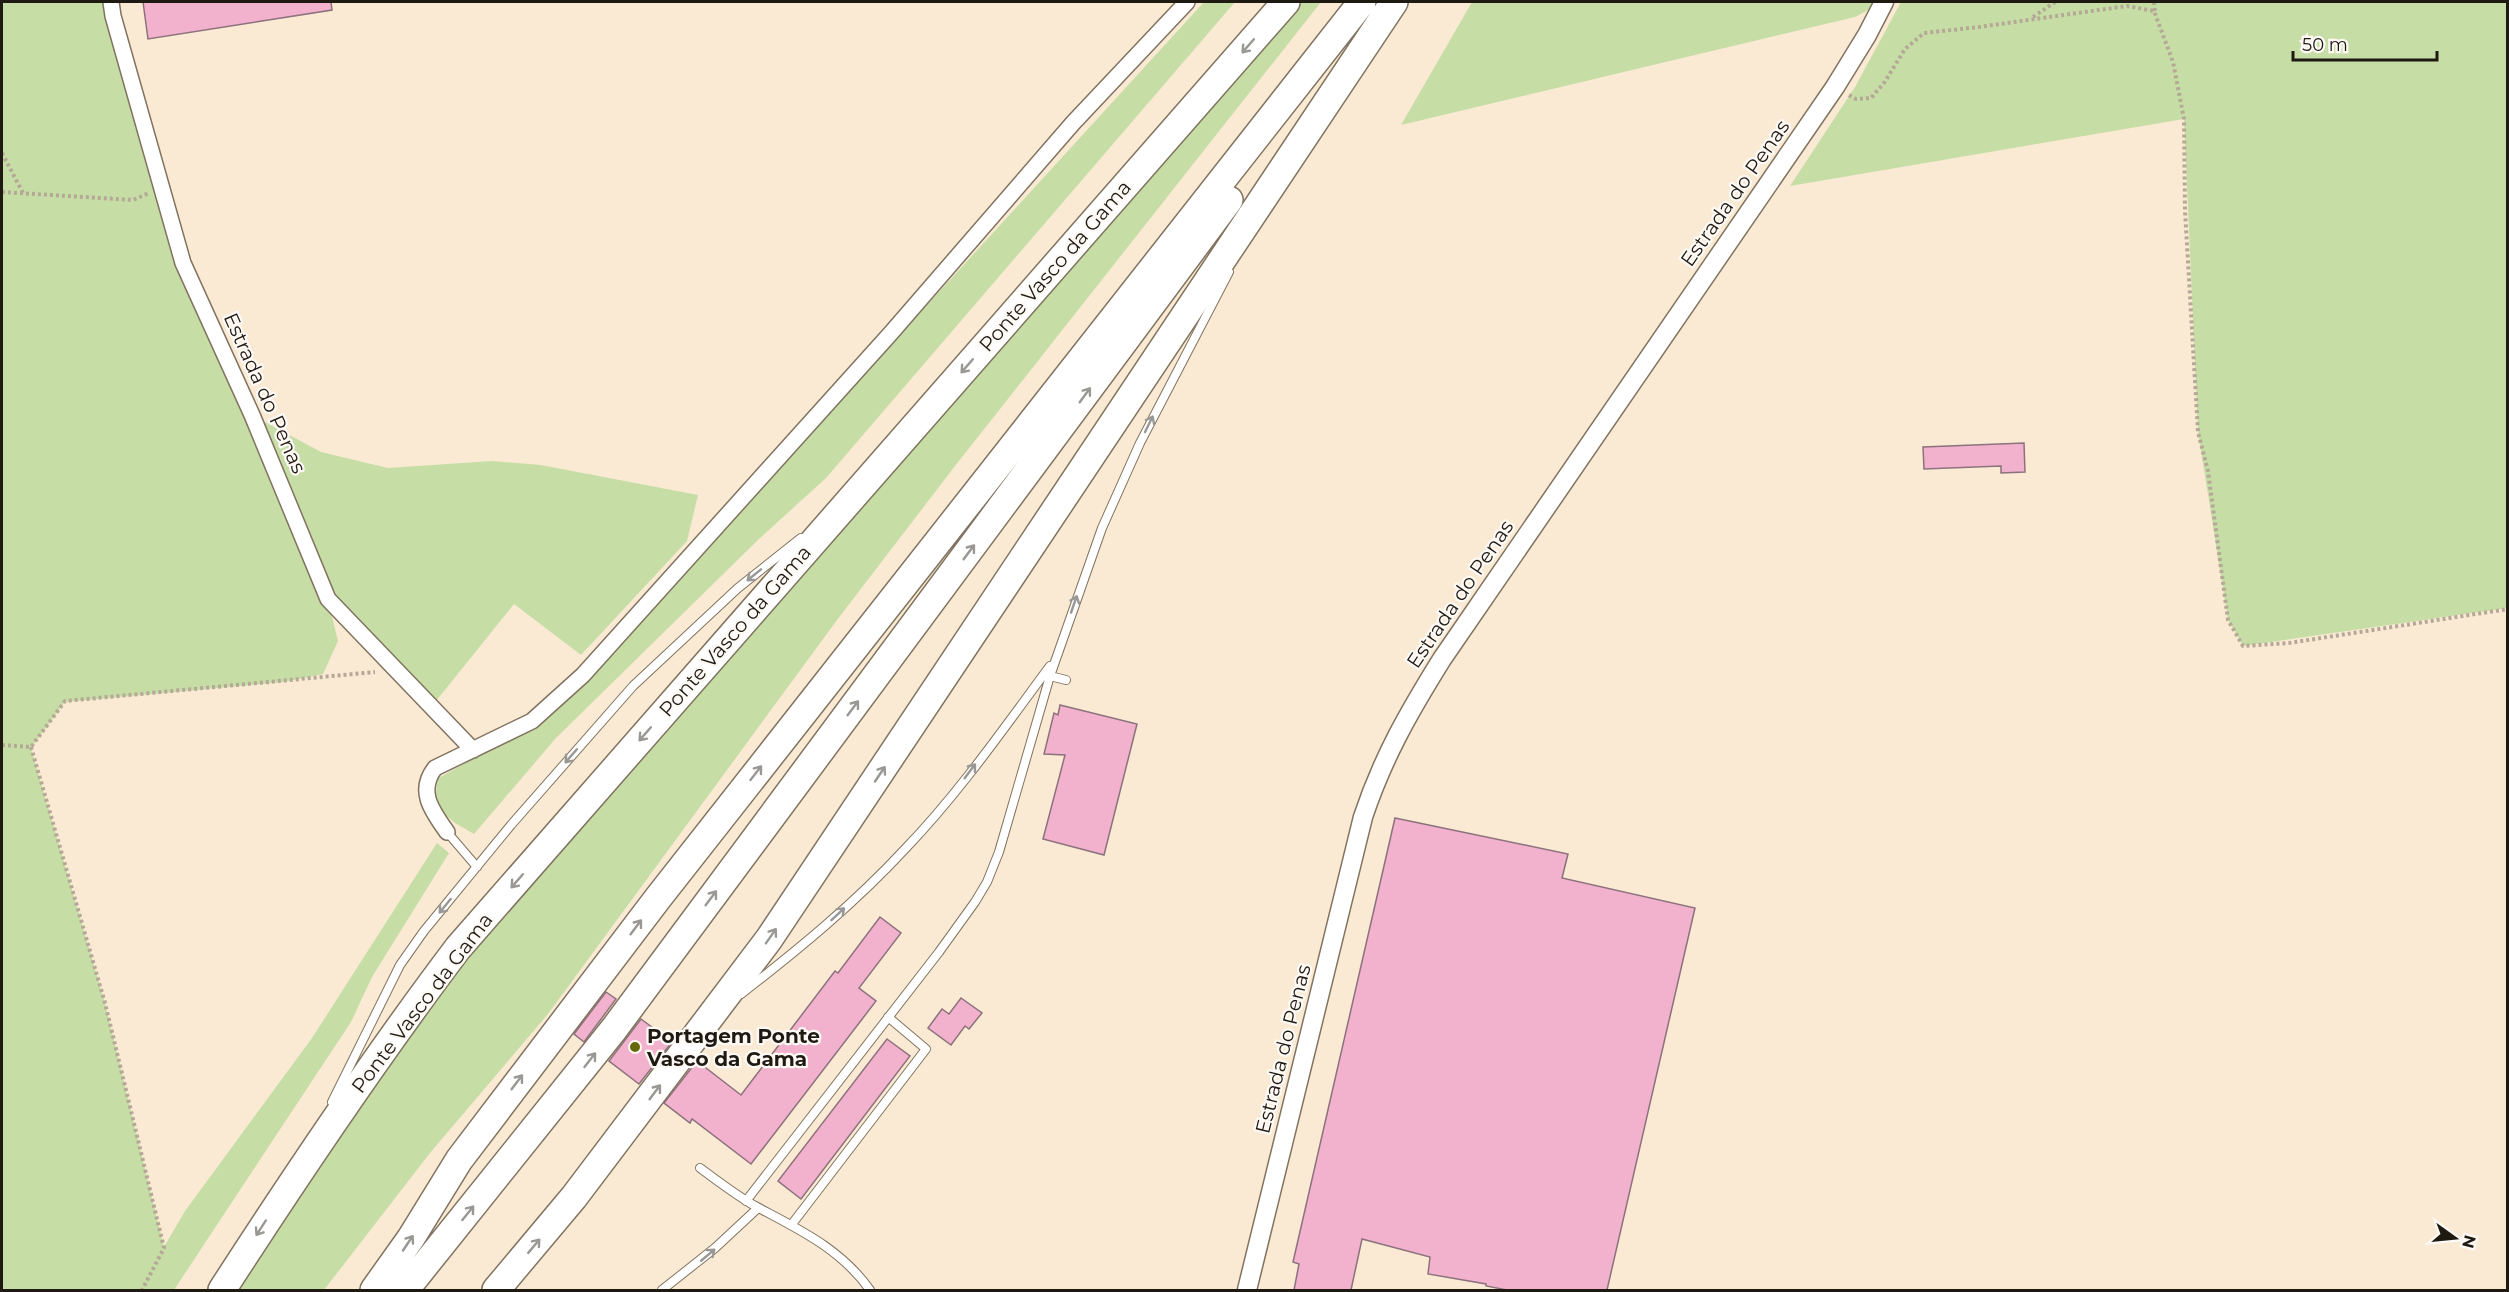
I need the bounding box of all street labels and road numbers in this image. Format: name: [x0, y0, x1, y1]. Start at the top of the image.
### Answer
street label: Estrada do Penas: [1675, 115, 1795, 271]
street label: Ponte Vasco da Gama: [974, 175, 1136, 357]
street label: Estrada do Penas: [219, 309, 311, 477]
street label: Estrada do Penas: [1402, 515, 1519, 673]
street label: Ponte Vasco da Gama: [654, 540, 816, 722]
street label: Ponte Vasco da Gama: [346, 908, 498, 1098]
street label: Estrada do Penas: [1250, 962, 1316, 1136]

